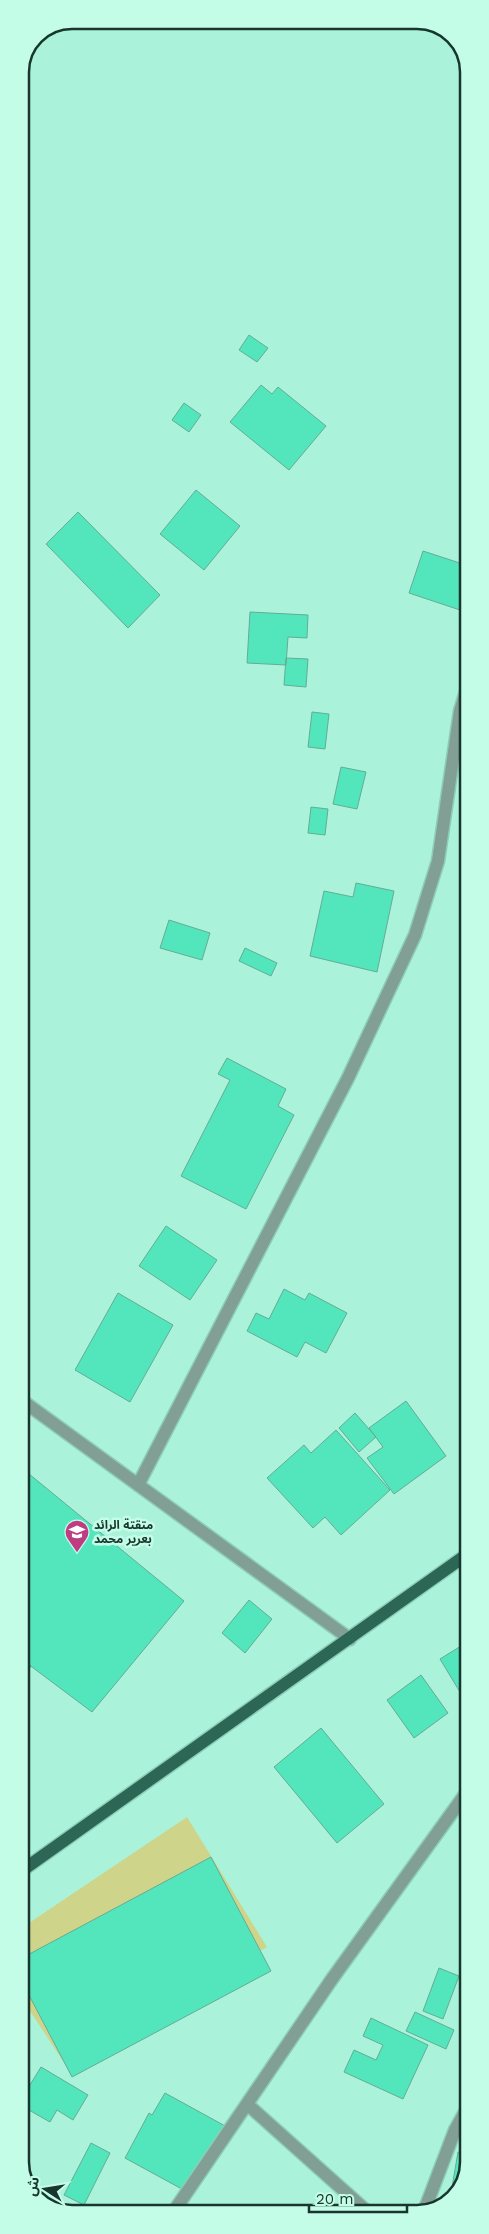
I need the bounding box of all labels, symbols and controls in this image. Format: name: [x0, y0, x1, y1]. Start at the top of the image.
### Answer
place label: متقتة الرائد بعرير محمد: [94, 1518, 153, 1546]
school or university icon: متقتة الرائد بعرير محمد: [64, 1519, 90, 1553]
north arrow: [20, 2164, 70, 2214]
text: ش: [22, 2175, 42, 2197]
scale bar: [309, 2182, 406, 2214]
text: 20 m: [316, 2190, 354, 2208]

